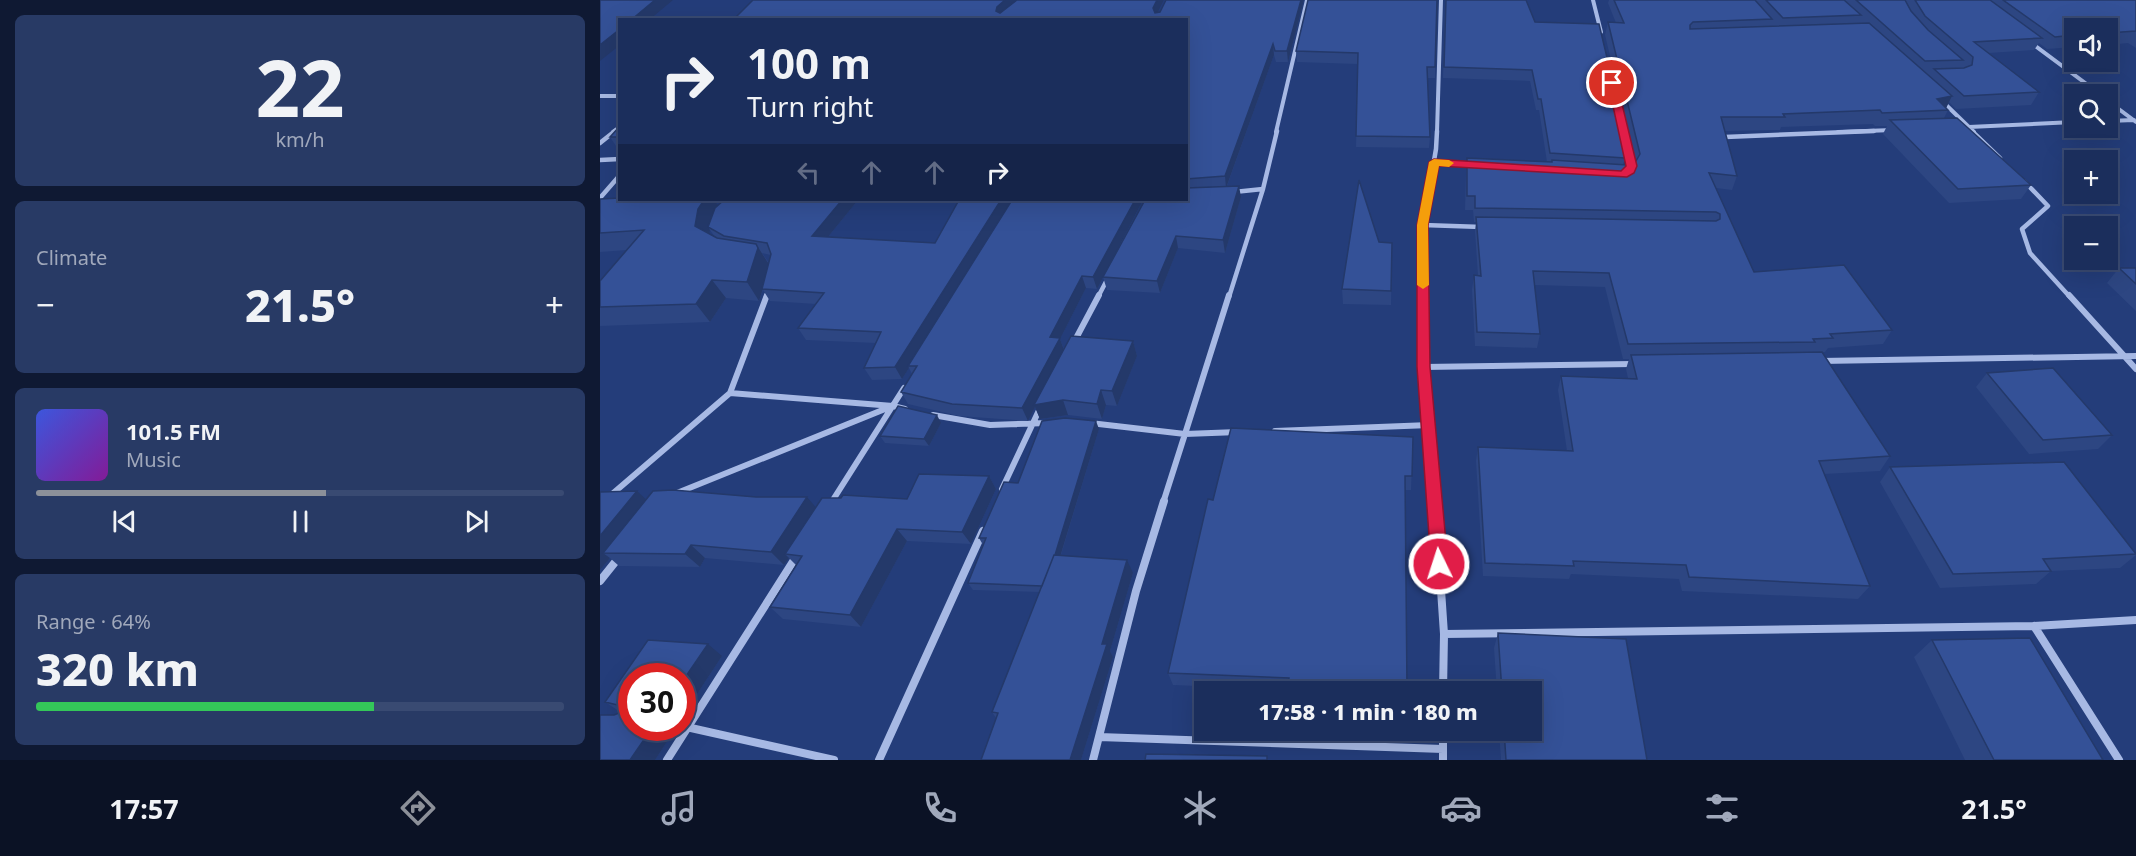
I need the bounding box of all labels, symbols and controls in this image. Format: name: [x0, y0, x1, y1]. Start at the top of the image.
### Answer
map controls: [2064, 18, 2118, 270]
button: sound: [2064, 18, 2118, 72]
text: 22: [255, 34, 345, 140]
text: 100 m: [747, 34, 871, 91]
icon: right: [648, 42, 726, 120]
pin: [1586, 57, 1637, 108]
icon: arrive: [1595, 66, 1628, 99]
button: search: [2064, 84, 2118, 138]
text: Turn right: [747, 88, 873, 125]
text: km/h: [275, 126, 325, 153]
button: +: [2064, 150, 2118, 204]
icon: left: [792, 156, 825, 189]
icon: ahead: [855, 156, 888, 189]
icon: ahead: [918, 156, 951, 189]
icon: right: [981, 156, 1014, 189]
button: −: [2064, 216, 2118, 270]
text: Climate: [36, 244, 107, 271]
text: 21.5°: [245, 274, 355, 335]
text: −: [36, 282, 55, 327]
text: +: [545, 282, 564, 327]
text: 101.5 FM: [126, 416, 221, 446]
text: Music: [126, 446, 181, 473]
icon: previous: [108, 505, 141, 538]
icon: pause: [284, 505, 317, 538]
icon: next: [460, 505, 493, 538]
position arrow: [1407, 532, 1471, 596]
text: Range · 64%: [36, 608, 151, 635]
text: 320 km: [36, 638, 199, 699]
speed limit sign: 30: [618, 663, 696, 741]
text: 17:58 · 1 min · 180 m: [1258, 696, 1478, 726]
icon: directions: [397, 787, 439, 829]
icon: music: [658, 787, 700, 829]
icon: phone: [919, 787, 961, 829]
icon: climate: [1179, 787, 1221, 829]
icon: car: [1440, 787, 1482, 829]
icon: filters: [1701, 787, 1743, 829]
text: 17:57: [109, 790, 179, 827]
text: 21.5°: [1961, 790, 2027, 827]

